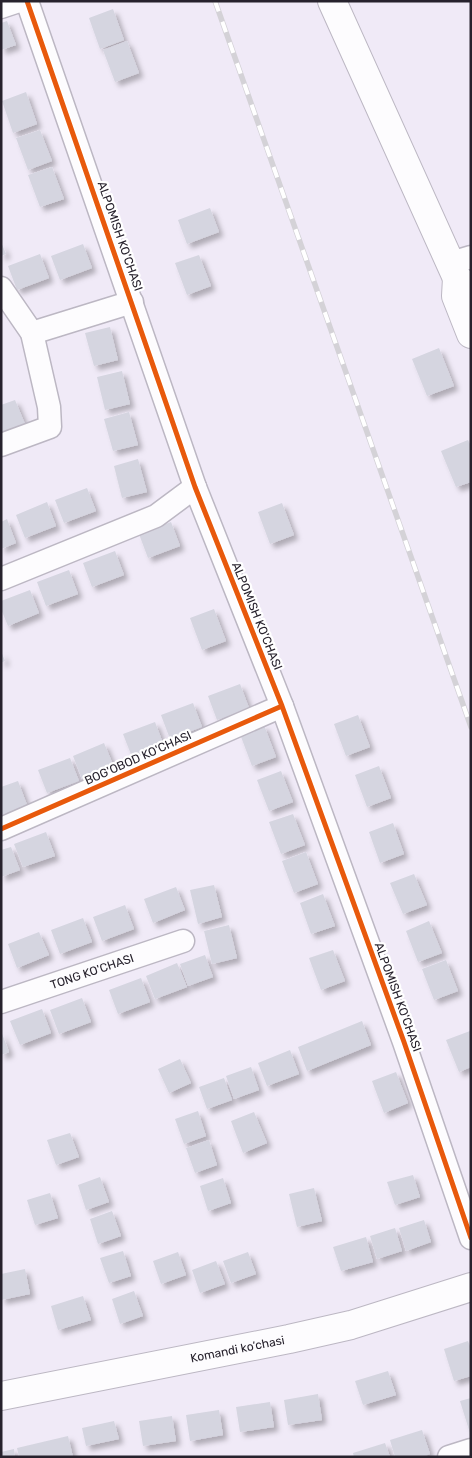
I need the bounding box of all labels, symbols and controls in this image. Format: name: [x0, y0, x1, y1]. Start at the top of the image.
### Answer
street label: ALPOMISH KO'CHASI: [95, 179, 145, 293]
street label: ALPOMISH KO'CHASI: [229, 560, 285, 672]
street label: BOG'OBOD KO'CHASI: [83, 728, 193, 788]
street label: ALPOMISH KO'CHASI: [372, 941, 424, 1053]
street label: TONG KO'CHASI: [48, 951, 136, 992]
street label: Komandi ko‘chasi: [189, 1333, 286, 1365]

